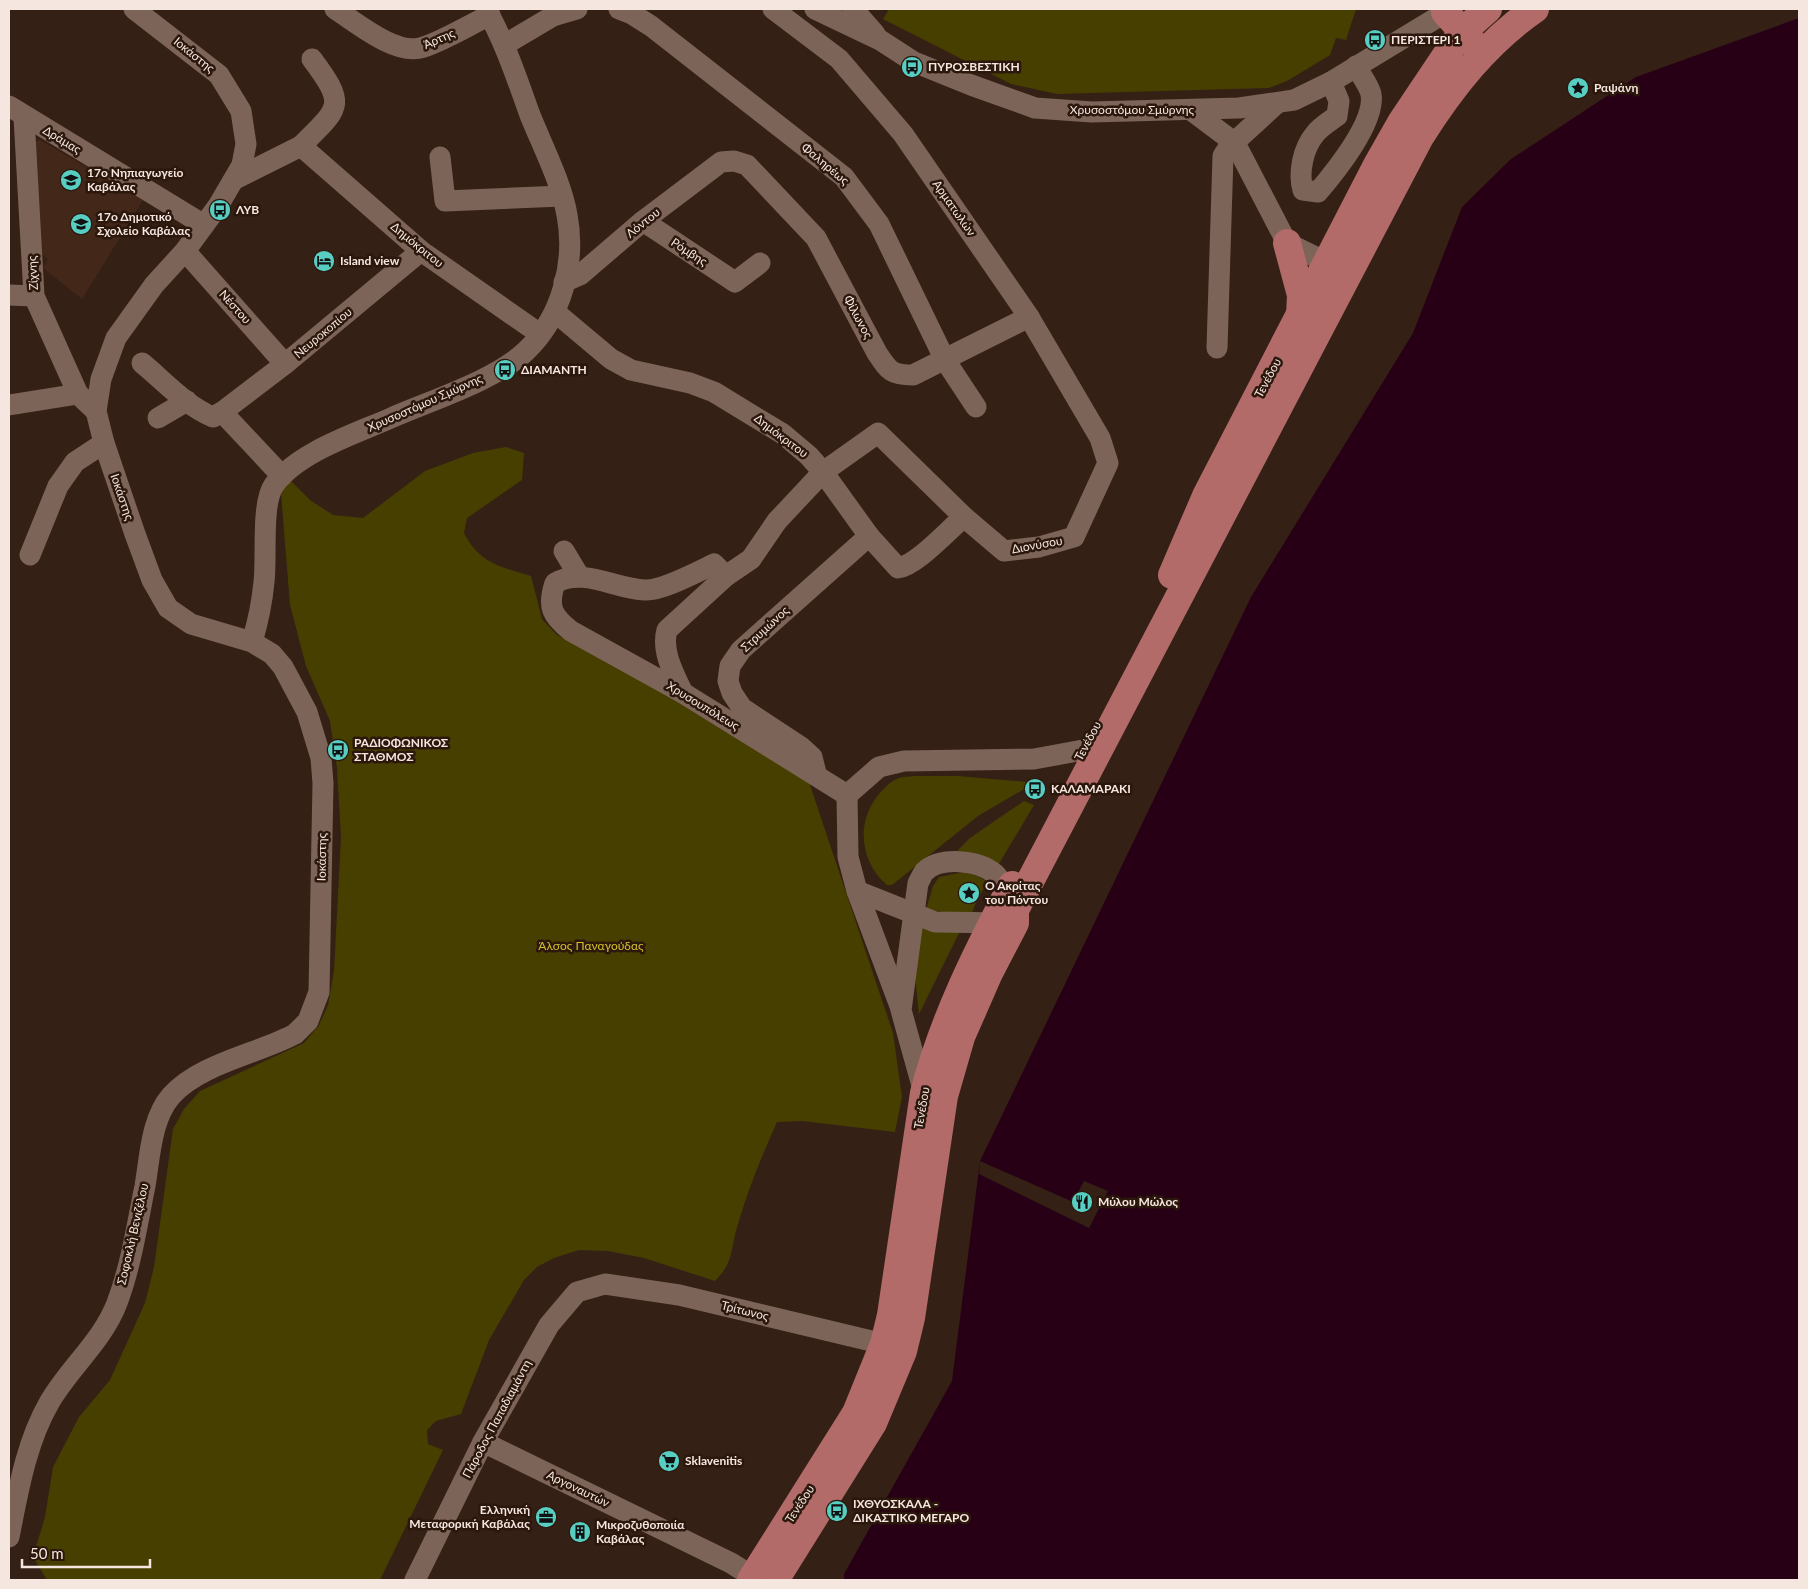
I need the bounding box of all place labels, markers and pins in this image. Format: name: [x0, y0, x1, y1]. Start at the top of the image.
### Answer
bus stop icon: ΠΕΡΙΣΤΕΡΙ 1: [1363, 28, 1387, 52]
place label: ΠΕΡΙΣΤΕΡΙ 1: [1391, 32, 1460, 47]
bus stop icon: ΠΥΡΟΣΒΕΣΤΙΚΗ: [900, 55, 924, 79]
place label: ΠΥΡΟΣΒΕΣΤΙΚΗ: [928, 59, 1020, 74]
place icon: Ραψάνη: [1566, 76, 1590, 100]
place label: Ραψάνη: [1594, 80, 1638, 95]
place label: 17ο Νηπιαγωγείο Καβάλας: [87, 165, 184, 194]
school or university icon: 17ο Νηπιαγωγείο Καβάλας: [59, 168, 83, 192]
bus stop icon: ΛΥΒ: [208, 198, 232, 222]
place label: ΛΥΒ: [235, 202, 259, 217]
place label: 17ο Δημοτικό Σχολείο Καβάλας: [97, 209, 190, 238]
school or university icon: 17ο Δημοτικό Σχολείο Καβάλας: [69, 212, 93, 236]
hotel icon: Island view: [312, 249, 336, 273]
place label: Island view: [340, 253, 400, 268]
bus stop icon: ΔΙΑΜΑΝΤΗ: [493, 358, 517, 382]
place label: ΔΙΑΜΑΝΤΗ: [521, 362, 587, 377]
place label: ΡΑΔΙΟΦΩΝΙΚΟΣ ΣΤΑΘΜΟΣ: [354, 735, 448, 764]
bus stop icon: ΡΑΔΙΟΦΩΝΙΚΟΣ ΣΤΑΘΜΟΣ: [326, 738, 350, 762]
bus stop icon: ΚΑΛΑΜΑΡΑΚΙ: [1023, 777, 1047, 801]
place label: ΚΑΛΑΜΑΡΑΚΙ: [1051, 781, 1131, 796]
place label: Ο Ακρίτας του Πόντου: [985, 878, 1048, 907]
place icon: Ο Ακρίτας του Πόντου: [957, 881, 981, 905]
restaurant icon: Μύλου Μώλος: [1070, 1190, 1094, 1214]
place label: Μύλου Μώλος: [1098, 1194, 1178, 1209]
supermarket icon: Sklavenitis: [657, 1449, 681, 1473]
place label: Sklavenitis: [685, 1453, 742, 1468]
place label: ΙΧΘΥΟΣΚΑΛΑ - ΔΙΚΑΣΤΙΚΟ ΜΕΓΑΡΟ: [853, 1496, 970, 1525]
bus stop icon: ΙΧΘΥΟΣΚΑΛΑ - ΔΙΚΑΣΤΙΚΟ ΜΕΓΑΡΟ: [825, 1499, 849, 1523]
place label: Ελληνική Μεταφορική Καβάλας: [409, 1502, 530, 1531]
office icon: Ελληνική Μεταφορική Καβάλας: [534, 1505, 558, 1529]
place label: Μικροζυθοποιία Καβάλας: [596, 1517, 685, 1546]
building icon: Μικροζυθοποιία Καβάλας: [568, 1520, 592, 1544]

